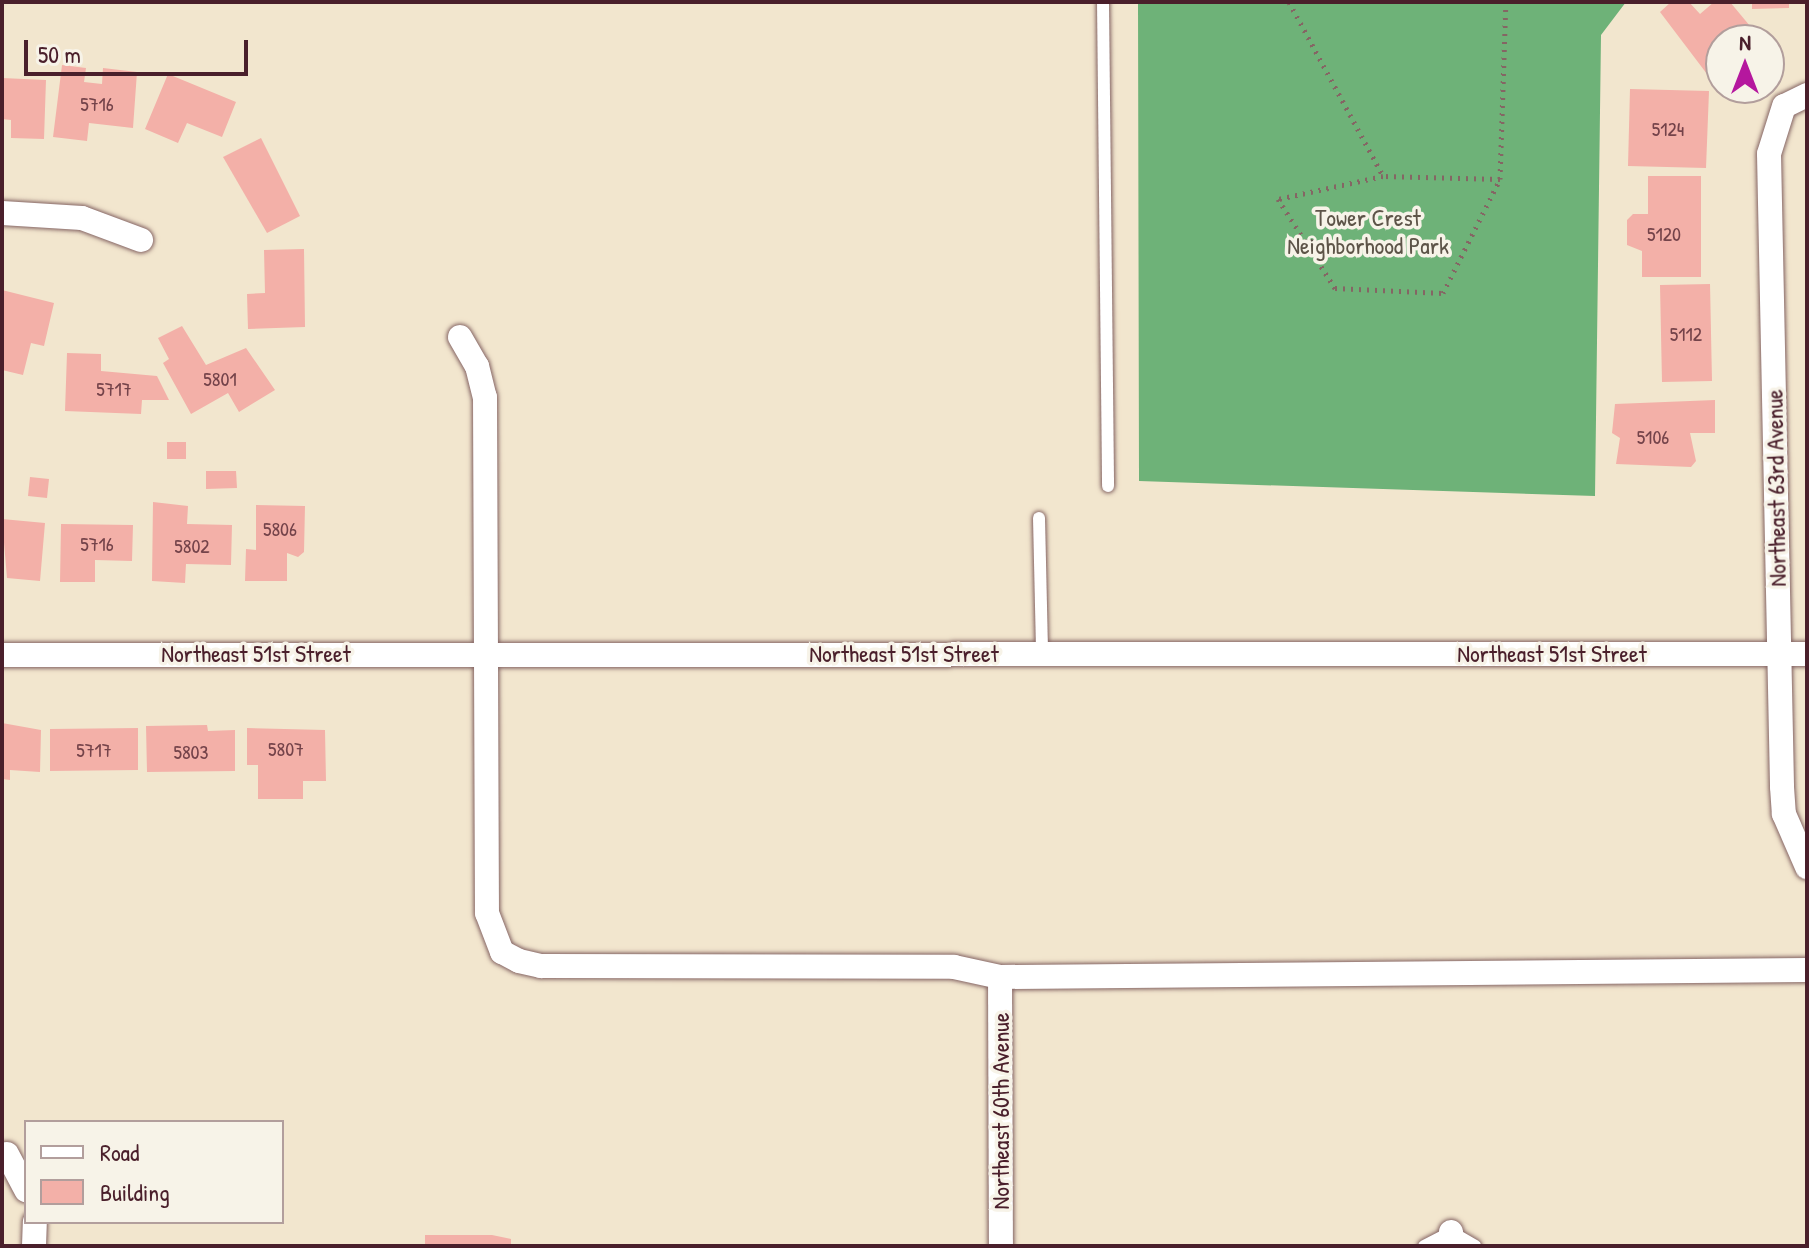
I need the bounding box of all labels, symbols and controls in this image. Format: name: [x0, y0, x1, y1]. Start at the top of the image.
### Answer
scale bar: [28, 24, 252, 74]
north arrow: [1705, 24, 1785, 104]
text: N: [1739, 27, 1751, 57]
text: 50 m: [38, 38, 81, 70]
house number: 5716: [80, 91, 114, 115]
house number: 5124: [1652, 116, 1684, 140]
park label: Tower Crest Neighborhood Park: [1287, 204, 1449, 260]
house number: 5120: [1647, 221, 1681, 245]
house number: 5112: [1670, 321, 1702, 345]
house number: 5801: [203, 366, 237, 390]
house number: 5717: [96, 376, 132, 400]
street label: Northeast 63rd Avenue: [1760, 389, 1792, 587]
house number: 5106: [1637, 424, 1669, 448]
house number: 5806: [263, 516, 297, 540]
house number: 5716: [80, 531, 114, 555]
house number: 5802: [174, 533, 210, 557]
street label: Northeast 51st Street: [161, 640, 351, 668]
street label: Northeast 51st Street: [809, 640, 999, 668]
street label: Northeast 51st Street: [1457, 640, 1647, 668]
house number: 5807: [268, 736, 304, 760]
house number: 5717: [76, 737, 112, 761]
house number: 5803: [173, 739, 209, 763]
street label: Northeast 60th Avenue: [987, 1012, 1015, 1210]
legend: [24, 1120, 284, 1224]
text: Road: [100, 1136, 139, 1168]
text: Building: [100, 1176, 170, 1208]

